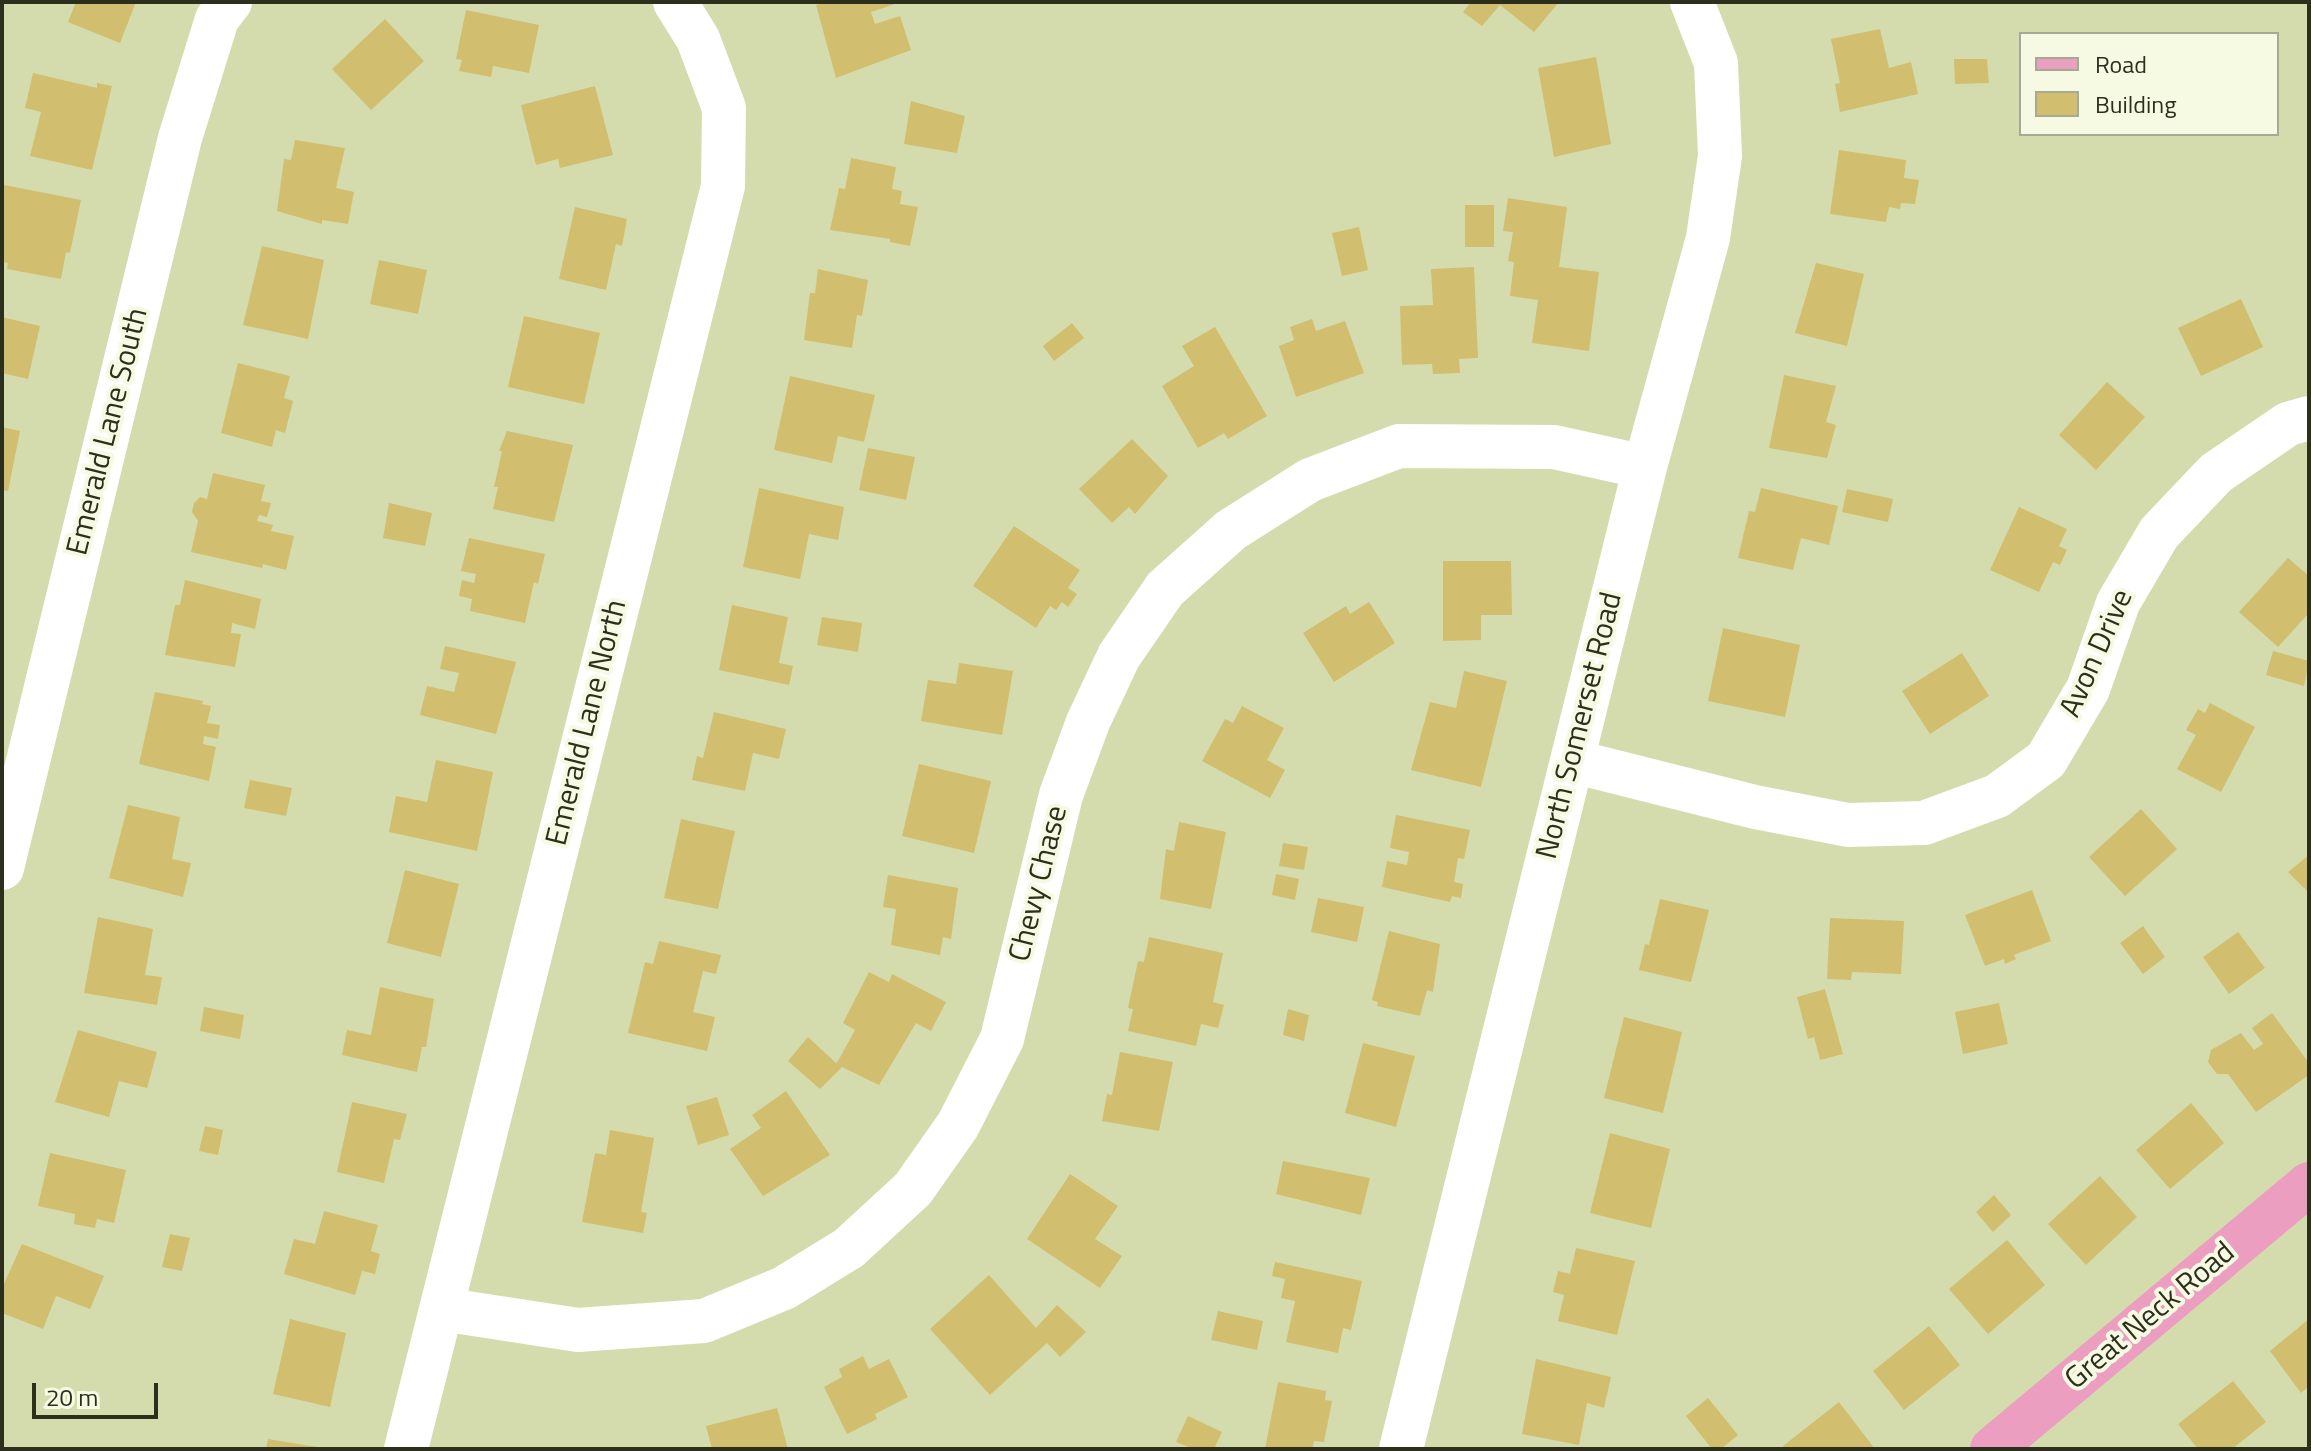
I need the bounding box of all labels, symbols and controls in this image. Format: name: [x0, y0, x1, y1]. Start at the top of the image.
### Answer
legend: [2019, 32, 2279, 136]
text: Road: [2095, 46, 2147, 82]
text: Building: [2095, 86, 2177, 122]
street label: Emerald Lane South: [61, 305, 157, 559]
street label: Avon Drive: [2054, 585, 2142, 723]
street label: North Somerset Road: [1530, 589, 1632, 863]
street label: Emerald Lane North: [540, 596, 636, 850]
street label: Chevy Chase: [1003, 802, 1077, 966]
street label: Great Neck Road: [2059, 1236, 2243, 1398]
scale bar: [36, 1367, 162, 1417]
text: 20 m: [46, 1379, 98, 1415]

